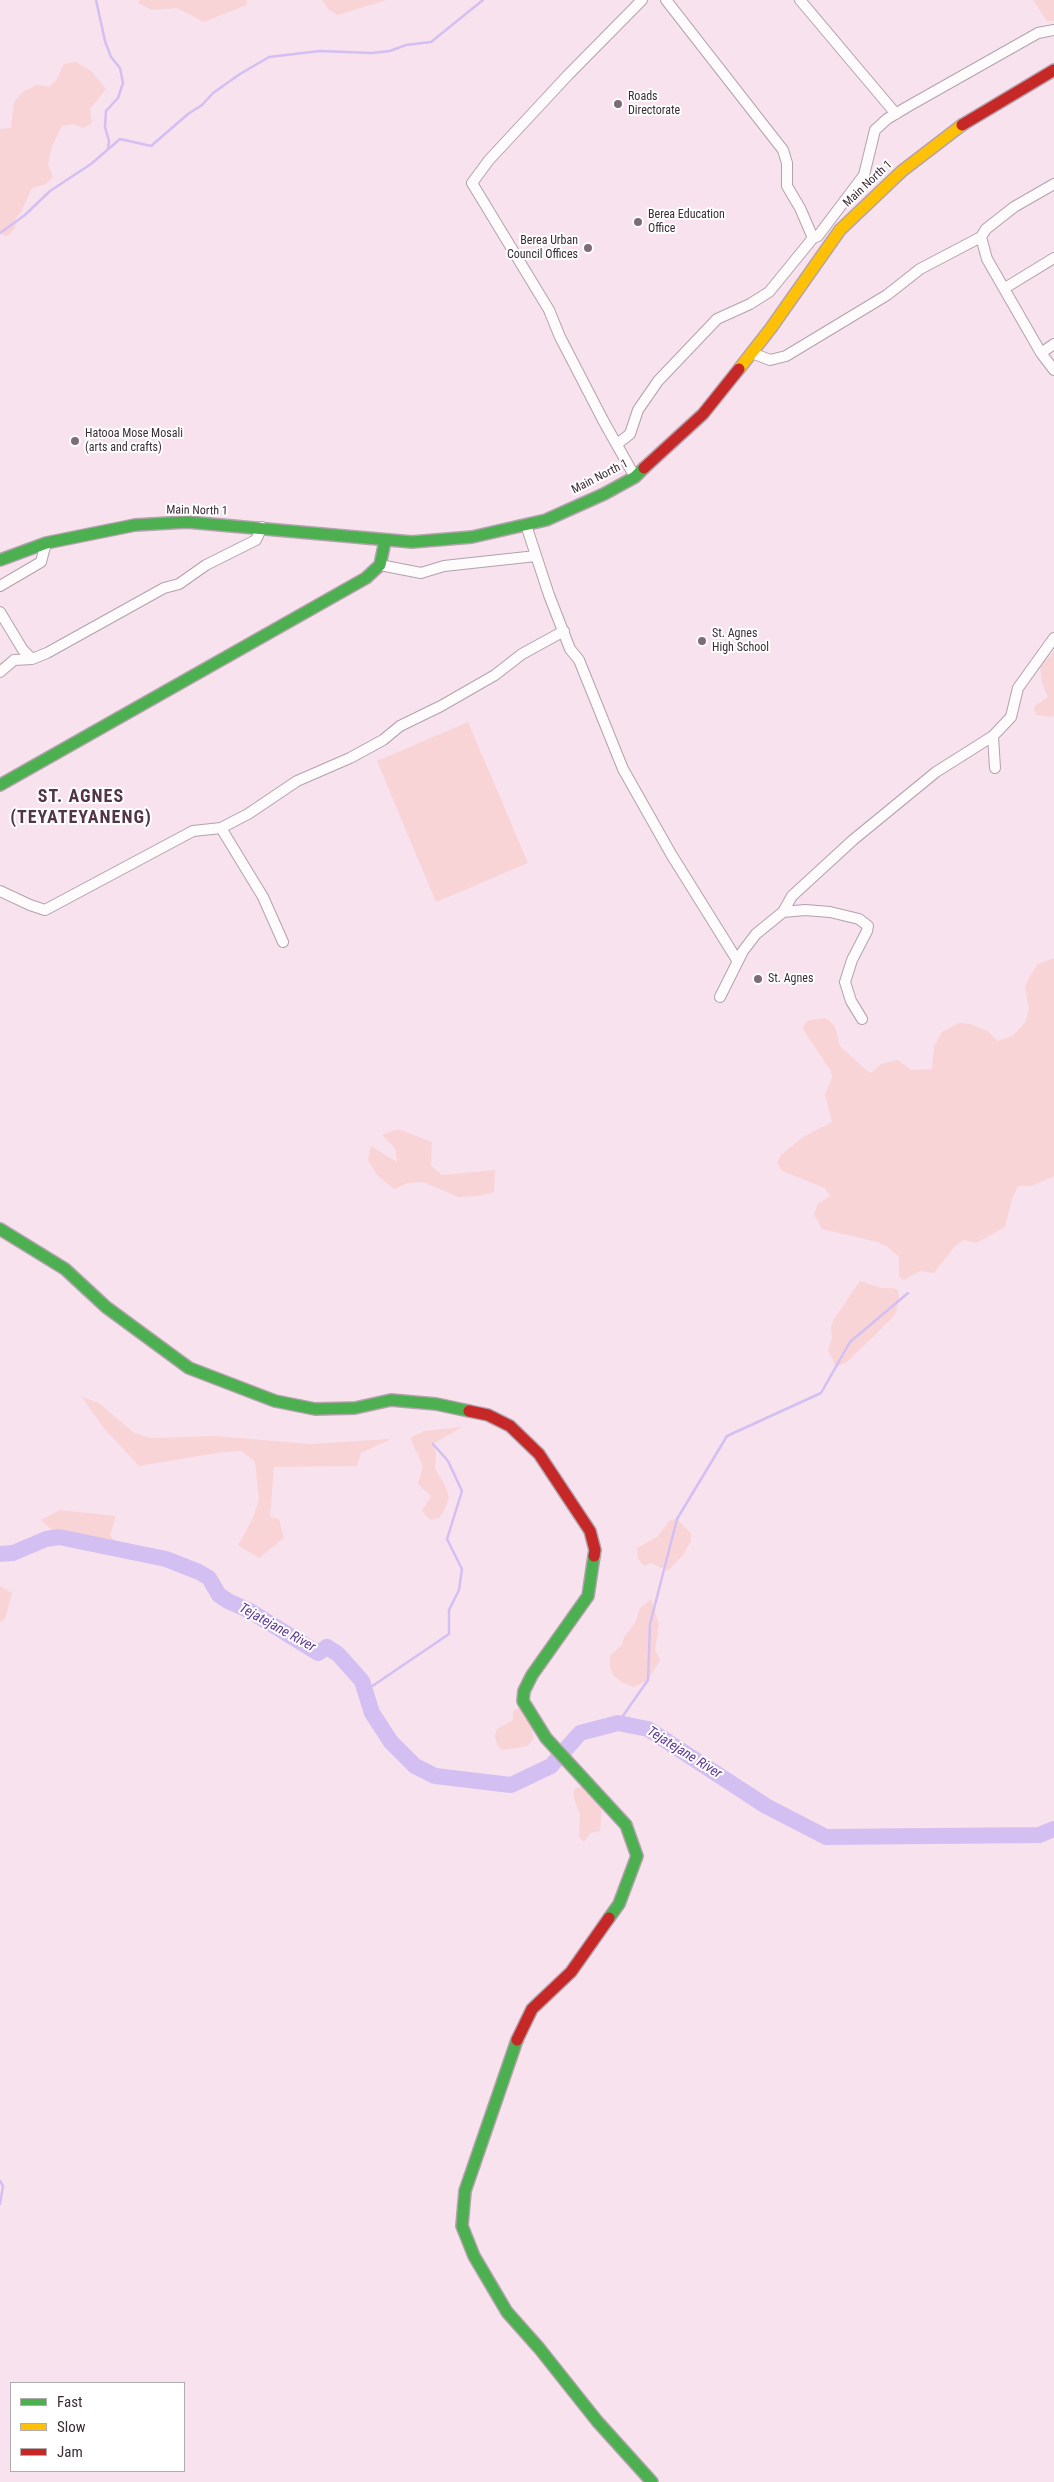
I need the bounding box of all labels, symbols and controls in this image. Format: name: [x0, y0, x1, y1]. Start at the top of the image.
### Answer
place label: Roads Directorate: [628, 90, 680, 118]
marker: Roads Directorate: [612, 98, 624, 110]
street label: Main North 1: [841, 158, 895, 210]
place label: Berea Education Office: [648, 208, 725, 236]
marker: Berea Education Office: [632, 216, 644, 228]
place label: Berea Urban Council Offices: [507, 234, 578, 262]
marker: Berea Urban Council Offices: [582, 242, 594, 254]
place label: Hatooa Mose Mosali (arts and crafts): [85, 427, 183, 455]
marker: Hatooa Mose Mosali (arts and crafts): [69, 435, 81, 447]
street label: Main North 1: [569, 457, 631, 497]
street label: Main North 1: [166, 503, 228, 519]
place label: St. Agnes High School: [712, 627, 769, 655]
marker: St. Agnes High School: [696, 635, 708, 647]
district label: ST. AGNES (TEYATEYANENG): [8, 786, 154, 829]
place label: St. Agnes: [768, 972, 813, 986]
marker: St. Agnes: [752, 973, 764, 985]
water label: Tejatejane River: [236, 1600, 318, 1656]
water label: Tejatejane River: [644, 1723, 724, 1783]
legend: [10, 2382, 185, 2472]
text: Fast: [57, 2393, 82, 2411]
text: Slow: [57, 2418, 86, 2436]
text: Jam: [57, 2443, 83, 2461]

